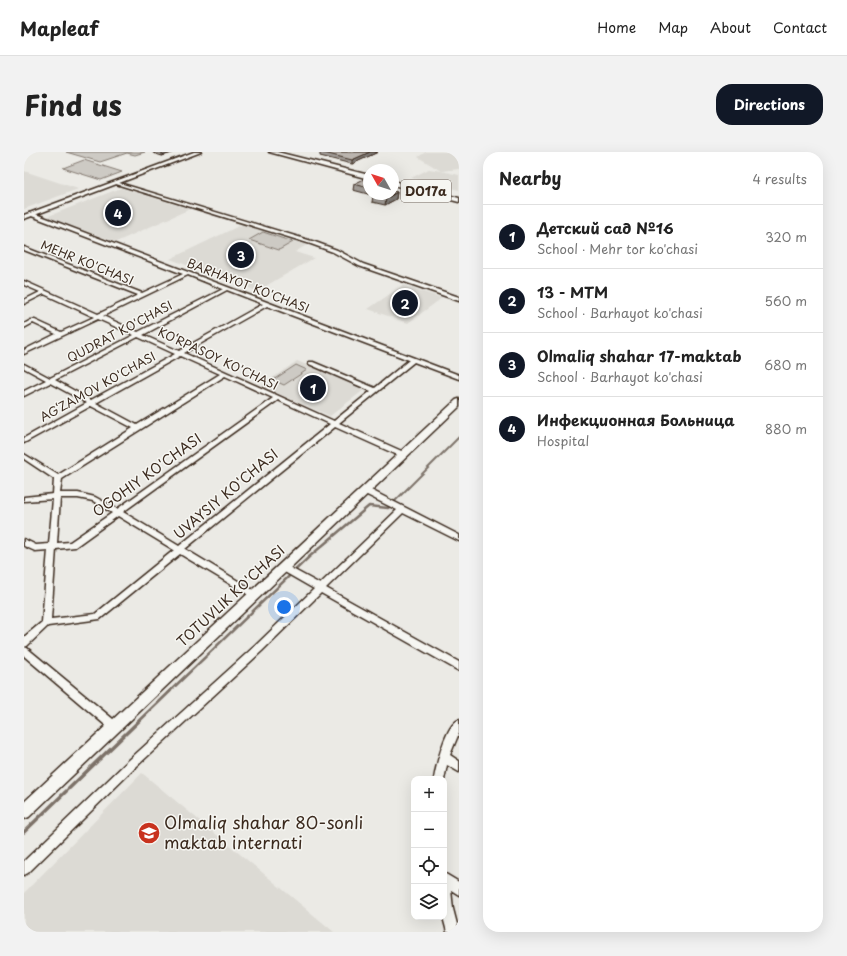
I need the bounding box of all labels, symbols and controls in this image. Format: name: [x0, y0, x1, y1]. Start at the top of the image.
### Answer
text: Mapleaf: [20, 14, 98, 42]
text: Home: [597, 17, 636, 38]
text: Map: [658, 17, 688, 38]
text: About: [710, 17, 751, 38]
text: Contact: [773, 17, 827, 38]
text: Find us: [24, 83, 122, 126]
button: Directions: [716, 84, 823, 125]
north arrow: [363, 164, 399, 200]
text: Nearby: [499, 165, 561, 191]
text: 4 results: [753, 169, 807, 188]
road number: D017a: [401, 180, 451, 202]
pin: 4: [105, 198, 131, 228]
text: Детский сад №16: [537, 216, 674, 239]
text: 1: [509, 227, 515, 246]
text: 320 m: [765, 227, 807, 246]
street label: MEHR KO'CHASI: [38, 235, 137, 289]
text: School · Mehr tor ko'chasi: [537, 239, 698, 258]
pin: 3: [228, 240, 254, 270]
street label: BARHAYOT KO'CHASI: [185, 253, 312, 317]
text: 13 - MTM: [537, 280, 608, 303]
pin: 2: [392, 288, 418, 318]
text: 2: [507, 291, 517, 310]
text: 560 m: [765, 291, 807, 310]
street label: QUDRAT KO'CHASI: [64, 296, 175, 367]
text: School · Barhayot ko'chasi: [537, 303, 703, 322]
street label: KO‘RPASOY KO'CHASI: [155, 322, 281, 394]
text: Olmaliq shahar 17-maktab: [537, 344, 741, 367]
street label: AG‘ZAMOV KO'CHASI: [36, 347, 159, 426]
text: 3: [508, 355, 516, 374]
text: 680 m: [764, 355, 807, 374]
text: School · Barhayot ko'chasi: [537, 367, 703, 386]
pin: 1: [300, 373, 326, 403]
text: Инфекционная Больница: [537, 408, 735, 431]
text: 4: [508, 419, 516, 438]
text: 880 m: [765, 419, 807, 438]
street label: OGOHIY KO'CHASI: [88, 428, 206, 521]
text: Hospital: [537, 431, 589, 450]
street label: UVAYSIY KO'CHASI: [169, 444, 283, 544]
street label: TOTUVLIK KO'CHASI: [172, 540, 289, 651]
your location: [274, 597, 294, 617]
map controls: [411, 776, 447, 920]
button: +: [411, 776, 447, 812]
place label: Olmaliq shahar 80-sonli maktab internati: [164, 809, 363, 855]
button: −: [411, 812, 447, 848]
school or university icon: Olmaliq shahar 80-sonli maktab internati: [136, 820, 162, 846]
button: locate: [411, 848, 447, 884]
button: layers: [411, 884, 447, 920]

